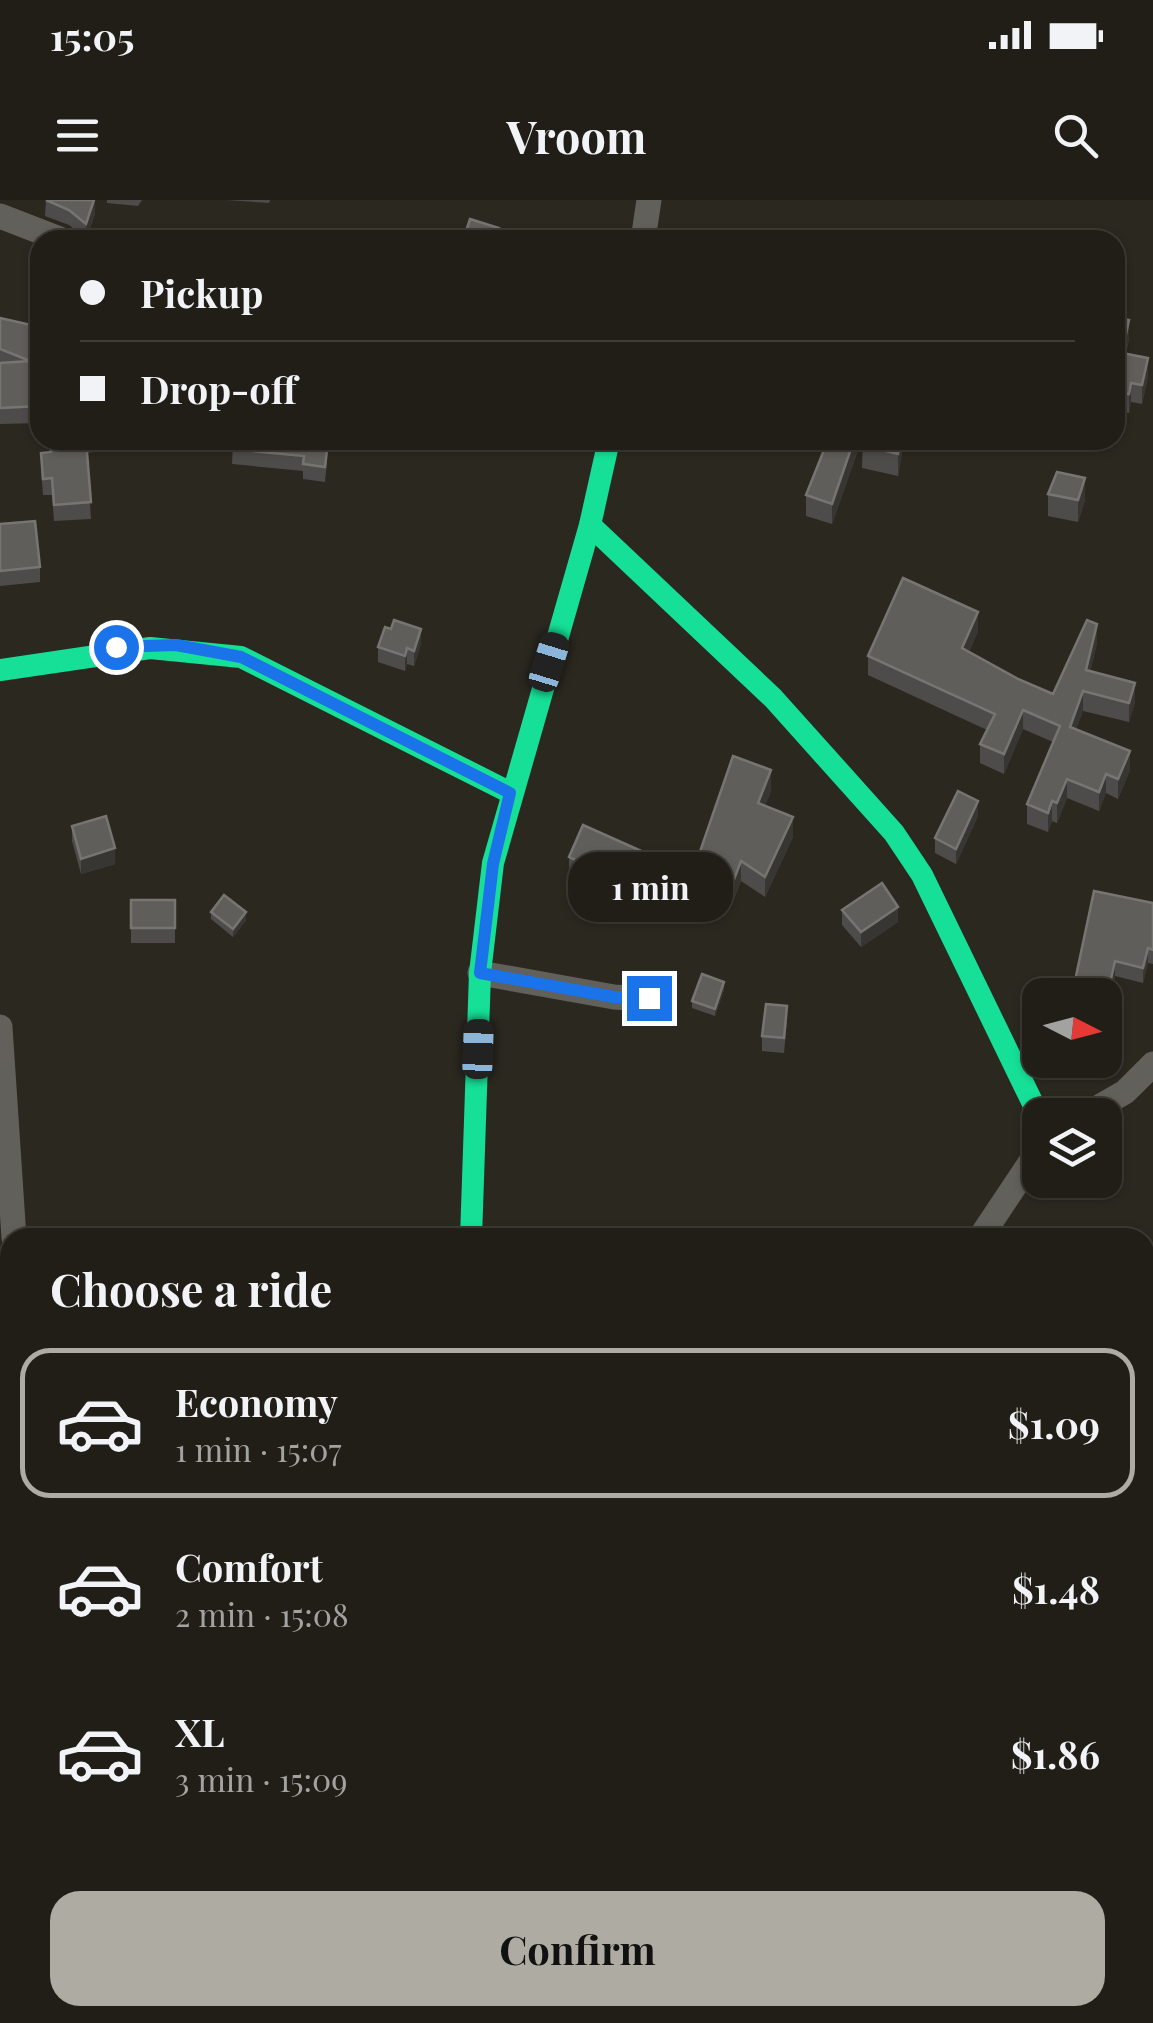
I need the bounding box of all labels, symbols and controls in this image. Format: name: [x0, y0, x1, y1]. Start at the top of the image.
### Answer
text: 15:05: [50, 10, 135, 61]
text: Vroom: [506, 105, 647, 165]
icon: menu: [50, 108, 105, 163]
icon: search: [1048, 108, 1103, 163]
text: Pickup: [140, 267, 263, 318]
text: Drop-off: [140, 363, 297, 414]
route start: [94, 625, 139, 670]
car: [526, 629, 572, 695]
callout: 1 min: [566, 853, 732, 923]
text: 1 min: [611, 865, 690, 908]
route end: [627, 976, 672, 1021]
north arrow: [1022, 978, 1122, 1078]
map controls: [1022, 978, 1122, 1198]
car: [462, 1018, 494, 1080]
button: layers: [1022, 1098, 1122, 1198]
text: Choose a ride: [50, 1258, 332, 1318]
text: Economy: [175, 1376, 338, 1427]
icon: car: [55, 1378, 145, 1468]
text: $1.09: [1008, 1398, 1100, 1449]
text: 1 min · 15:07: [175, 1427, 342, 1470]
text: Comfort: [175, 1541, 323, 1592]
icon: car: [55, 1543, 145, 1633]
text: $1.48: [1012, 1563, 1100, 1614]
text: 2 min · 15:08: [175, 1592, 349, 1635]
text: XL: [175, 1706, 224, 1757]
icon: car: [55, 1708, 145, 1798]
text: $1.86: [1011, 1728, 1100, 1779]
text: 3 min · 15:09: [175, 1757, 347, 1800]
button: Confirm: [50, 1891, 1105, 2006]

